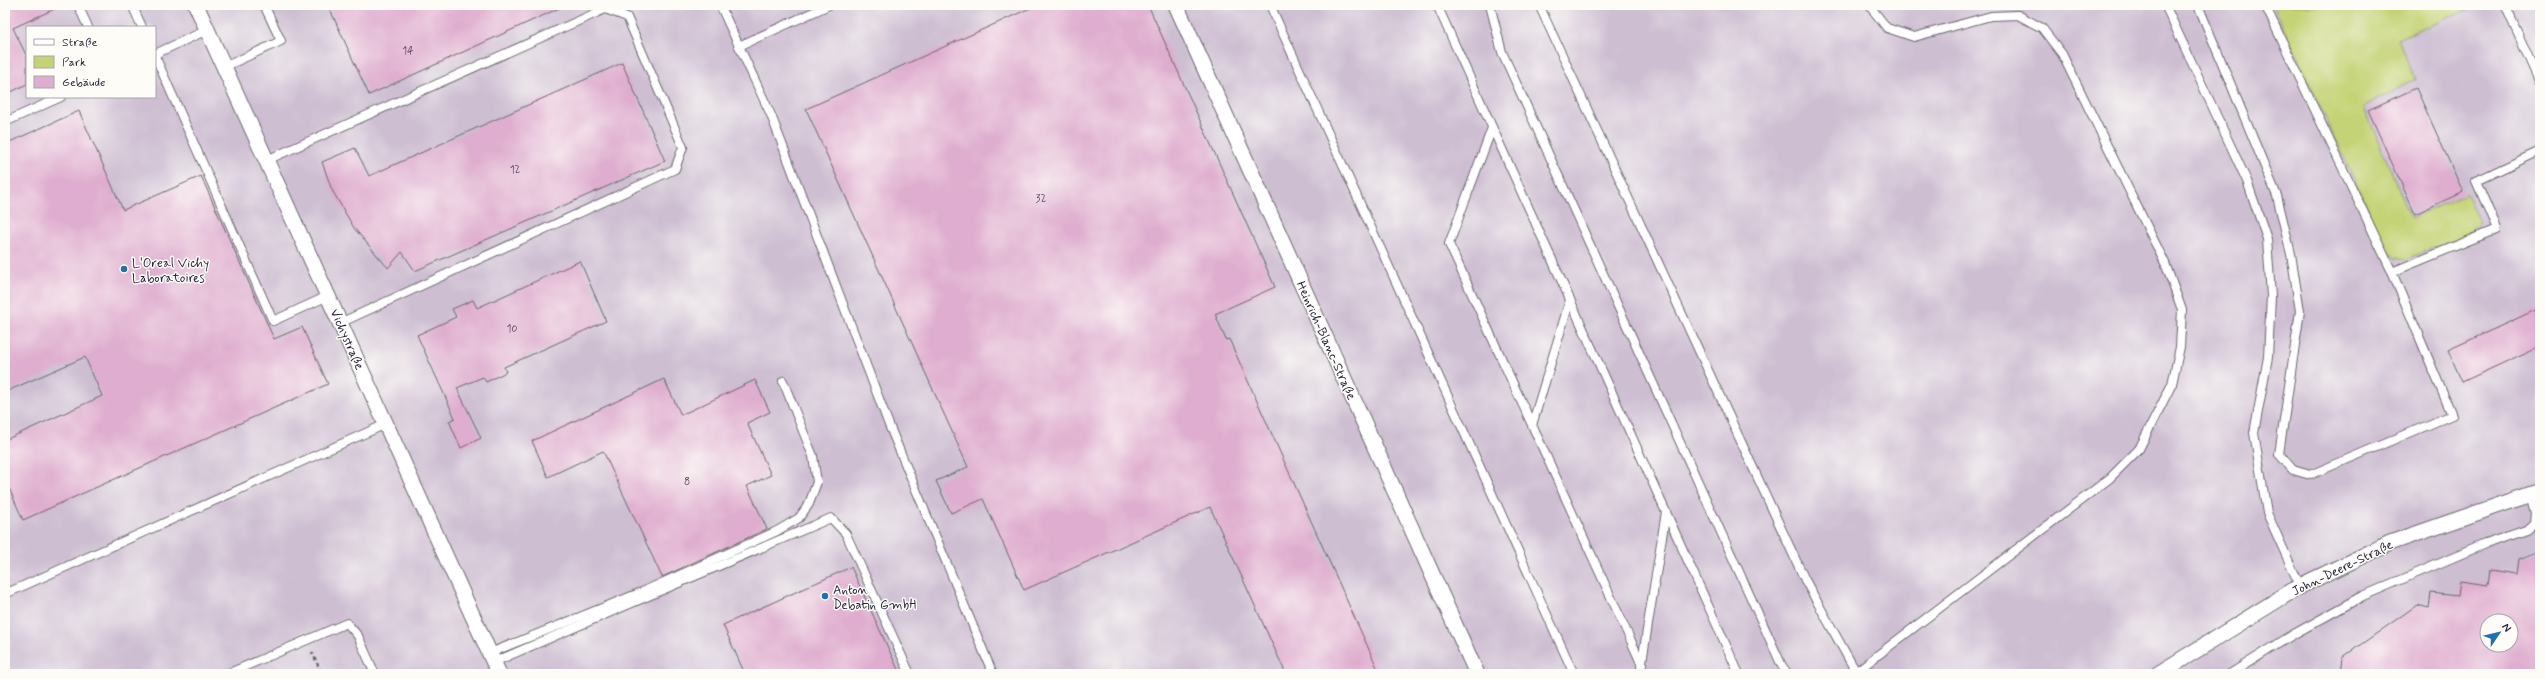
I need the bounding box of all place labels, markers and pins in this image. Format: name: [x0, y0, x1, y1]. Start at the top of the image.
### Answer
place label: L'Oreal Vichy Laboratoires: [132, 255, 209, 287]
marker: L'Oreal Vichy Laboratoires: [119, 264, 129, 274]
place label: Anton Debatin GmbH: [833, 582, 916, 614]
marker: Anton Debatin GmbH: [820, 591, 830, 601]

